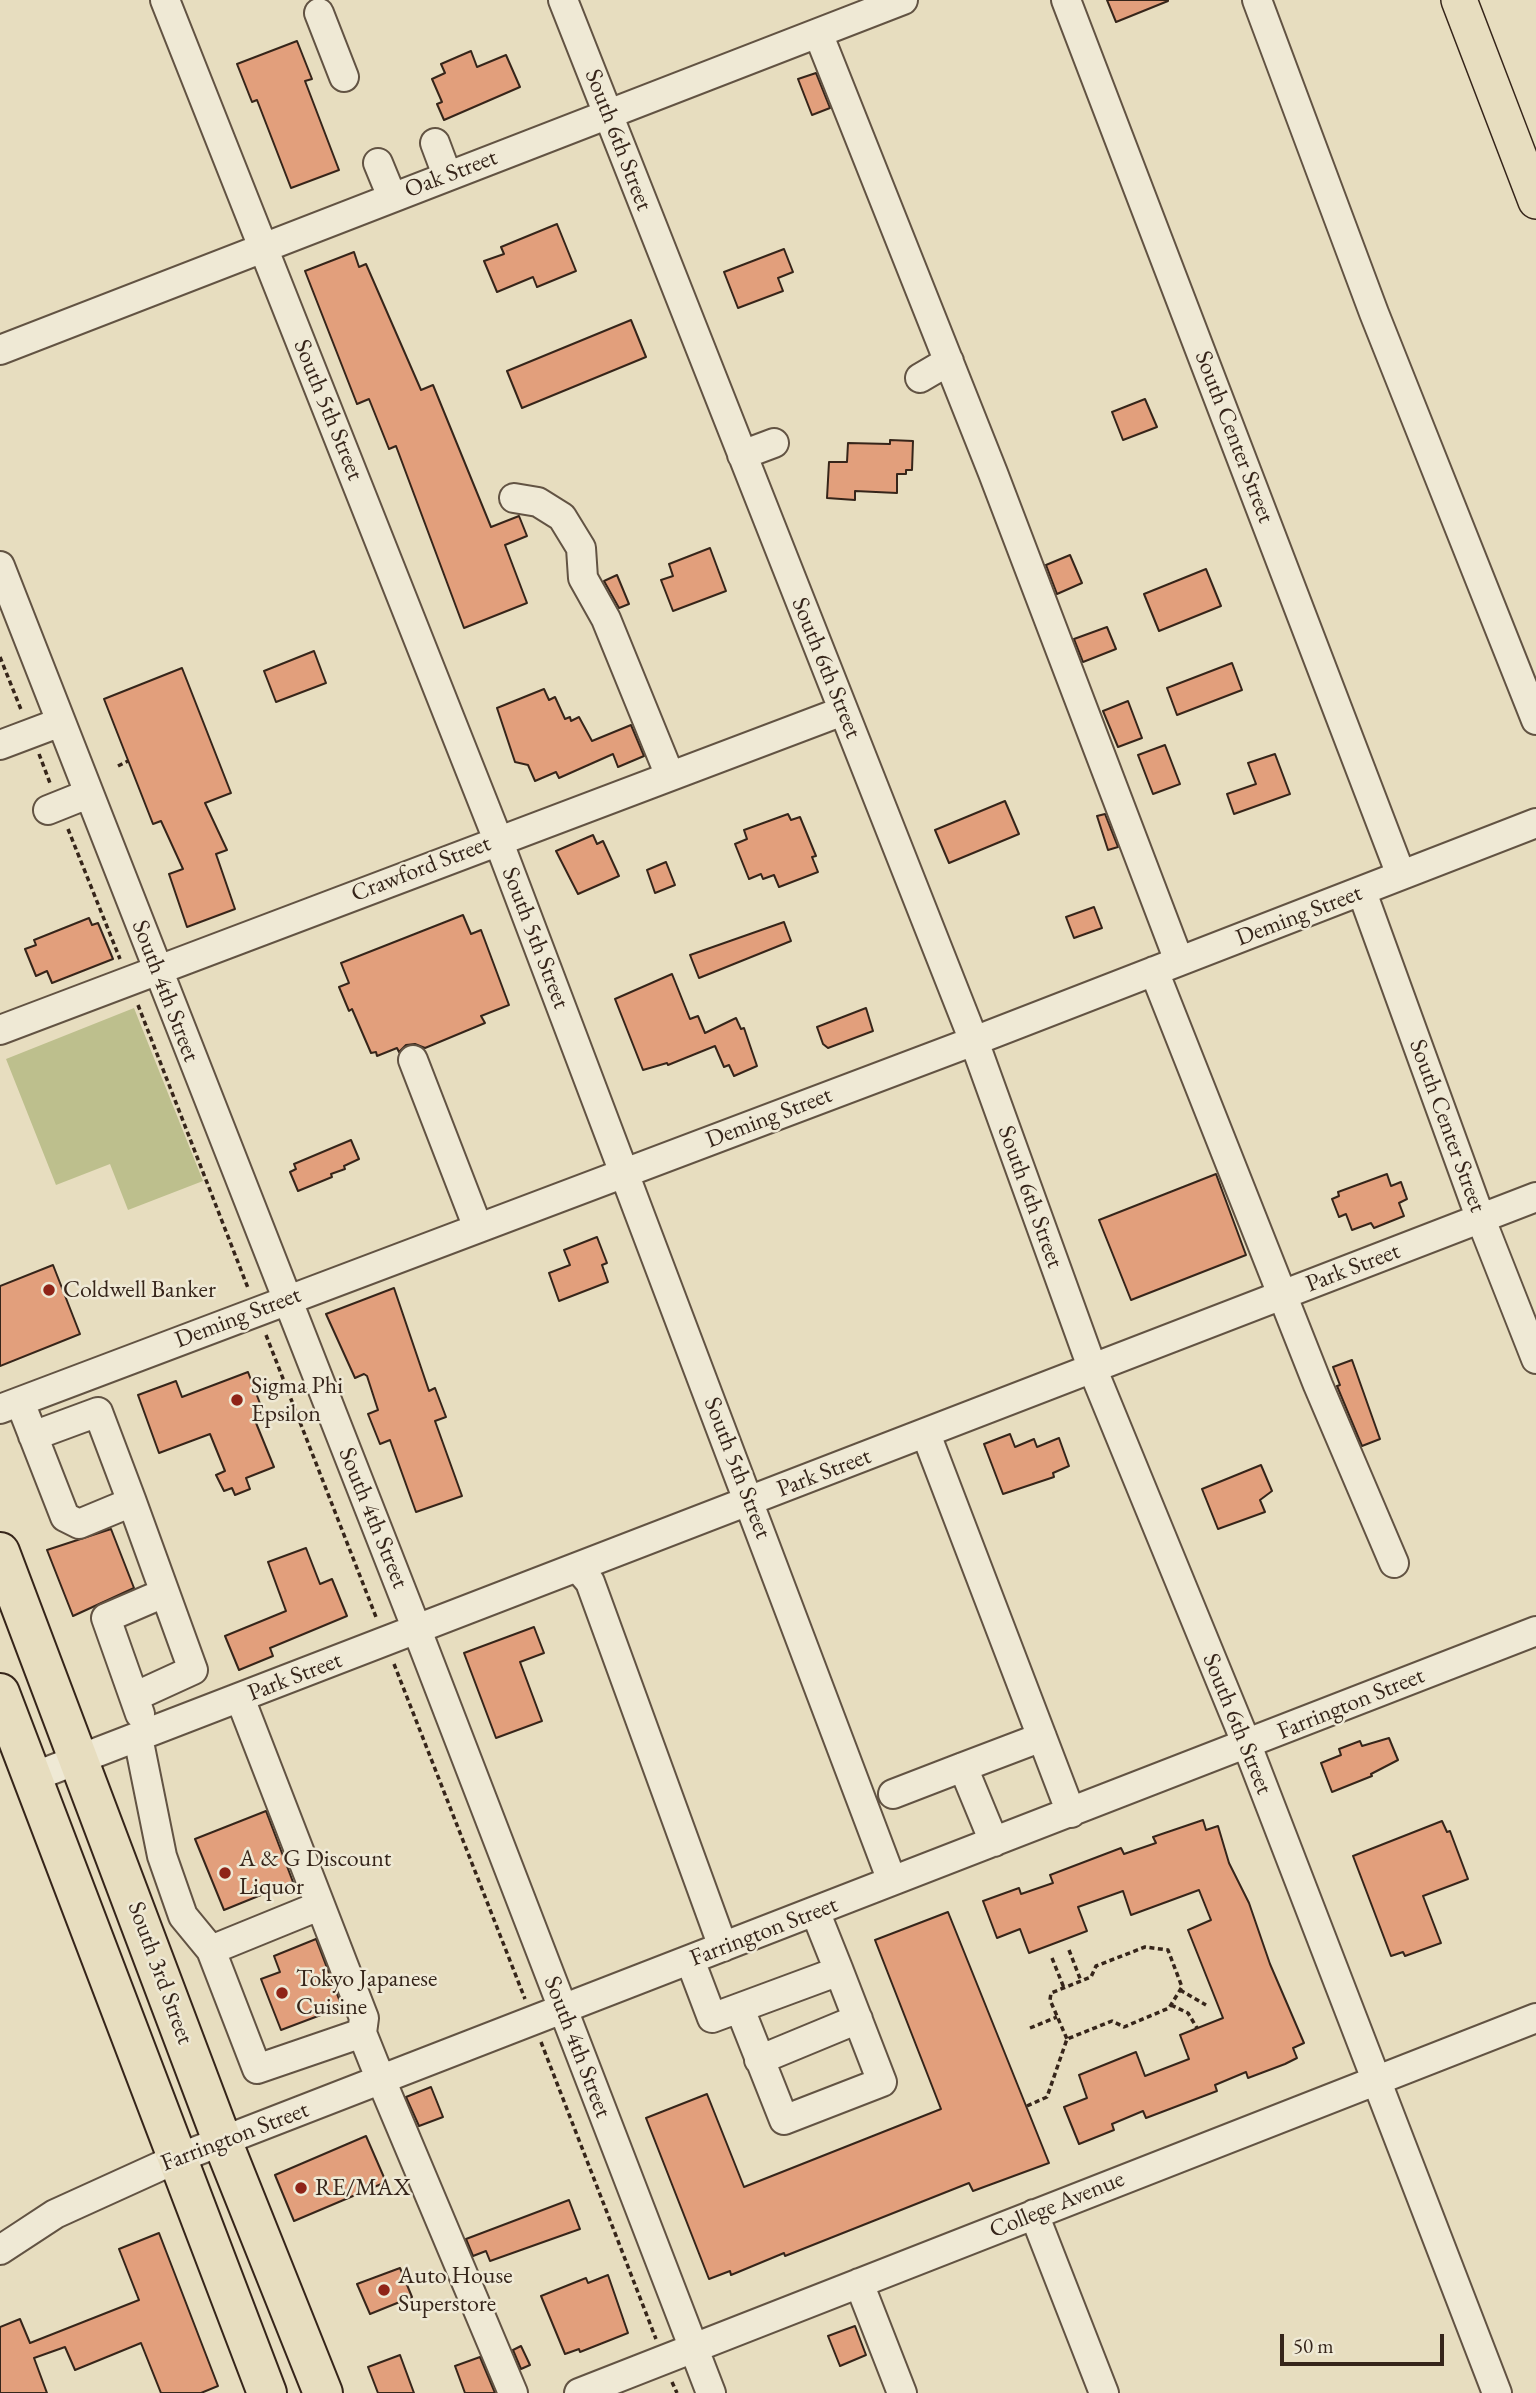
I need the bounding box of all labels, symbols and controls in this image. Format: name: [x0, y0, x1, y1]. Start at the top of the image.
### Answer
street label: South 6th Street: [578, 65, 658, 215]
street label: Oak Street: [401, 143, 501, 205]
street label: South 5th Street: [287, 335, 369, 485]
street label: South Center Street: [1188, 347, 1280, 527]
street label: South 6th Street: [785, 593, 867, 743]
street label: Crawford Street: [347, 829, 495, 909]
street label: South 5th Street: [495, 863, 575, 1013]
street label: Deming Street: [1232, 879, 1366, 953]
street label: South 4th Street: [125, 916, 205, 1066]
street label: South Center Street: [1402, 1036, 1492, 1216]
street label: Deming Street: [702, 1081, 836, 1155]
street label: South 6th Street: [991, 1122, 1069, 1272]
street label: Park Street: [1302, 1237, 1404, 1299]
place label: Coldwell Banker: [63, 1276, 216, 1304]
street label: Deming Street: [171, 1281, 305, 1355]
marker: Coldwell Banker: [41, 1282, 57, 1298]
place label: Sigma Phi Epsilon: [251, 1372, 343, 1428]
marker: Sigma Phi Epsilon: [229, 1392, 245, 1408]
street label: South 5th Street: [697, 1393, 777, 1543]
street label: Park Street: [773, 1442, 875, 1504]
street label: South 4th Street: [332, 1443, 414, 1593]
street label: Park Street: [244, 1646, 346, 1708]
street label: South 6th Street: [1196, 1649, 1278, 1799]
street label: Farrington Street: [1273, 1661, 1429, 1747]
place label: A & G Discount Liquor: [239, 1845, 391, 1901]
marker: A & G Discount Liquor: [217, 1865, 233, 1881]
street label: Farrington Street: [686, 1891, 842, 1973]
street label: South 3rd Street: [121, 1898, 199, 2048]
place label: Tokyo Japanese Cuisine: [296, 1965, 437, 2021]
street label: South 4th Street: [537, 1972, 617, 2122]
marker: Tokyo Japanese Cuisine: [274, 1985, 290, 2001]
street label: Farrington Street: [157, 2096, 313, 2178]
street label: College Avenue: [985, 2165, 1129, 2245]
place label: RE/MAX: [315, 2174, 410, 2202]
marker: RE/MAX: [293, 2180, 309, 2196]
place label: Auto House Superstore: [398, 2262, 513, 2318]
marker: Auto House Superstore: [376, 2282, 392, 2298]
scale bar: [1284, 2320, 1448, 2364]
text: 50 m: [1293, 2332, 1334, 2359]

